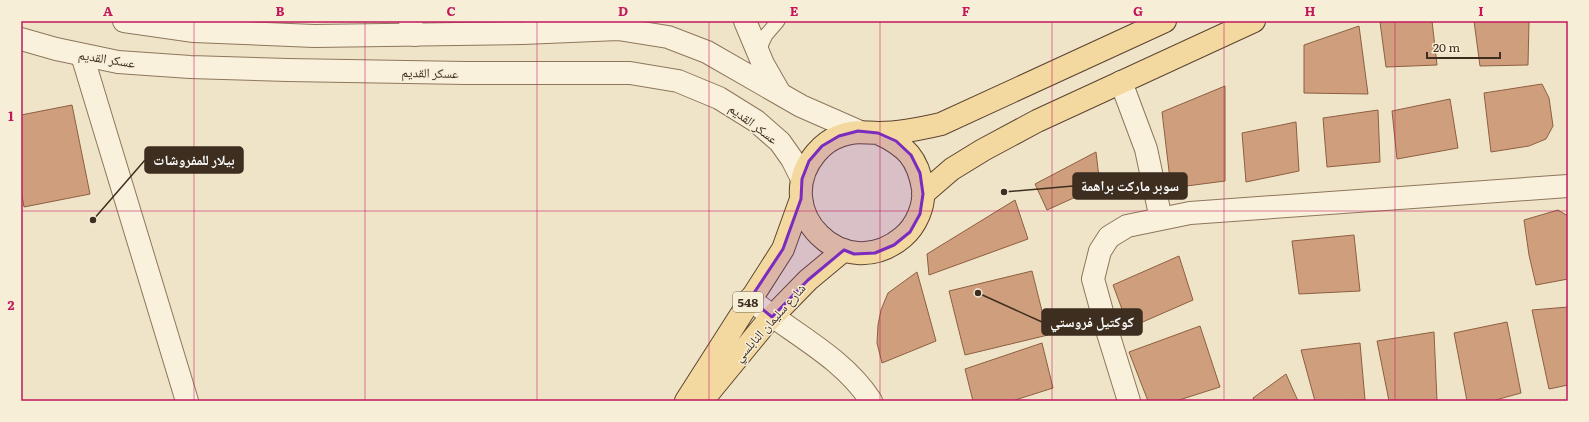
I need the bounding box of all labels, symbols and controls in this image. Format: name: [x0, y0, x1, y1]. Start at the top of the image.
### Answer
text: A: [103, 1, 113, 20]
text: B: [276, 1, 285, 20]
text: C: [446, 1, 456, 20]
text: D: [618, 1, 628, 20]
text: E: [790, 1, 799, 20]
text: F: [962, 1, 970, 20]
text: G: [1133, 1, 1143, 20]
text: H: [1305, 1, 1316, 20]
text: I: [1478, 1, 1484, 20]
scale bar: [1427, 34, 1500, 60]
text: 20 m: [1433, 38, 1460, 56]
street label: عسكر القديم: [77, 44, 137, 72]
street label: عسكر القديم: [401, 62, 459, 82]
street label: عسكر القديم: [725, 98, 783, 148]
text: 1: [8, 106, 14, 125]
callout: بيلار للمفروشات: [145, 147, 243, 173]
text: بيلار للمفروشات: [153, 149, 235, 169]
callout: سوبر ماركت براهمة: [1073, 173, 1187, 199]
text: سوبر ماركت براهمة: [1081, 175, 1179, 195]
street label: شارع سليمان النابلسي: [729, 279, 811, 367]
road number: 548: [733, 292, 763, 312]
text: 2: [8, 295, 15, 314]
callout: كوكتيل فروستي: [1042, 309, 1142, 335]
text: كوكتيل فروستي: [1050, 311, 1134, 333]

